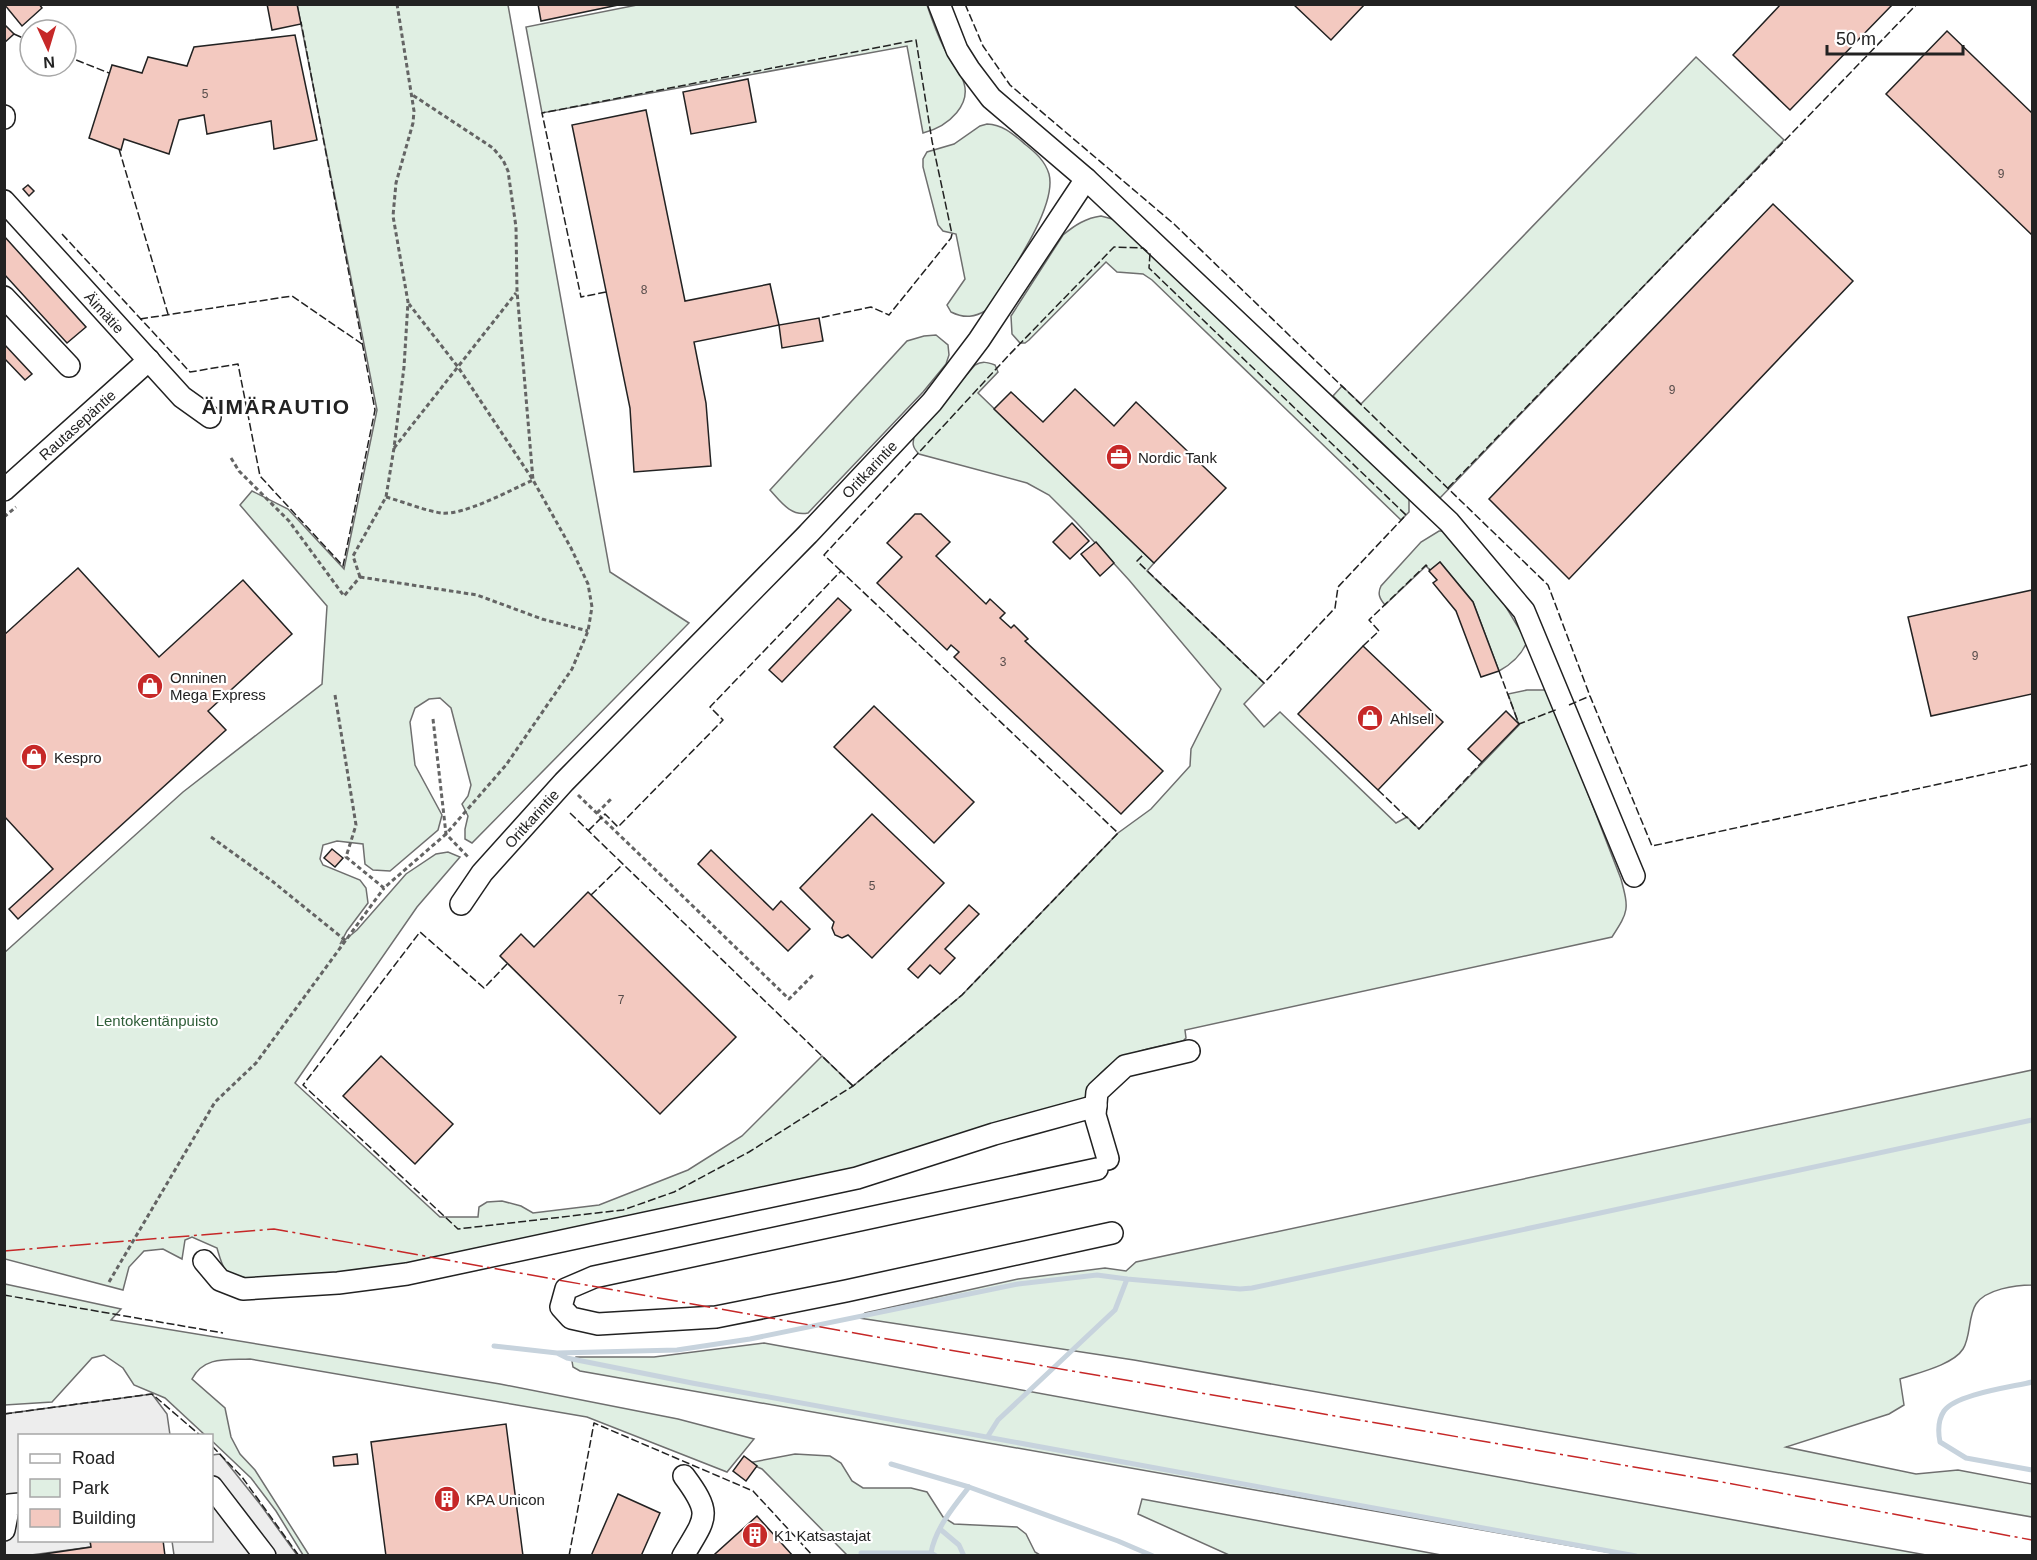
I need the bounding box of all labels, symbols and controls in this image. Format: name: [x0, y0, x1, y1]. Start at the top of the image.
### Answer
north arrow: [18, 18, 78, 78]
scale bar: [1827, 18, 1964, 56]
text: 50 m: [1836, 29, 1876, 49]
text: N: [43, 54, 55, 71]
house number: 5: [202, 87, 209, 101]
house number: 9: [1998, 167, 2005, 181]
house number: 8: [641, 283, 648, 297]
street label: Äimätie: [82, 288, 128, 336]
house number: 9: [1669, 383, 1676, 397]
street label: Rautasepäntie: [35, 386, 119, 463]
district label: ÄIMÄRAUTIO: [201, 395, 351, 418]
street label: Oritkarintie: [838, 437, 900, 501]
office icon: Nordic Tank: [1104, 442, 1134, 472]
place label: Nordic Tank: [1138, 449, 1217, 466]
house number: 9: [1972, 649, 1979, 663]
house number: 3: [1000, 655, 1007, 669]
place label: Onninen Mega Express: [170, 669, 266, 703]
shop icon: Onninen Mega Express: [135, 671, 165, 701]
shop icon: Ahlsell: [1355, 703, 1385, 733]
place label: Ahlsell: [1390, 710, 1434, 727]
shop icon: Kespro: [19, 742, 49, 772]
place label: Kespro: [54, 749, 102, 766]
street label: Oritkarintie: [501, 786, 562, 851]
house number: 5: [869, 879, 876, 893]
house number: 7: [618, 993, 625, 1007]
park label: Lentokentänpuisto: [96, 1012, 218, 1029]
legend: [18, 1434, 213, 1542]
text: Road: [72, 1448, 115, 1468]
text: Park: [72, 1478, 110, 1498]
building icon: KPA Unicon: [432, 1484, 462, 1514]
place label: KPA Unicon: [466, 1491, 545, 1508]
text: Building: [72, 1508, 136, 1528]
building icon: K1 Katsastajat: [740, 1520, 770, 1550]
place label: K1 Katsastajat: [774, 1527, 872, 1544]

